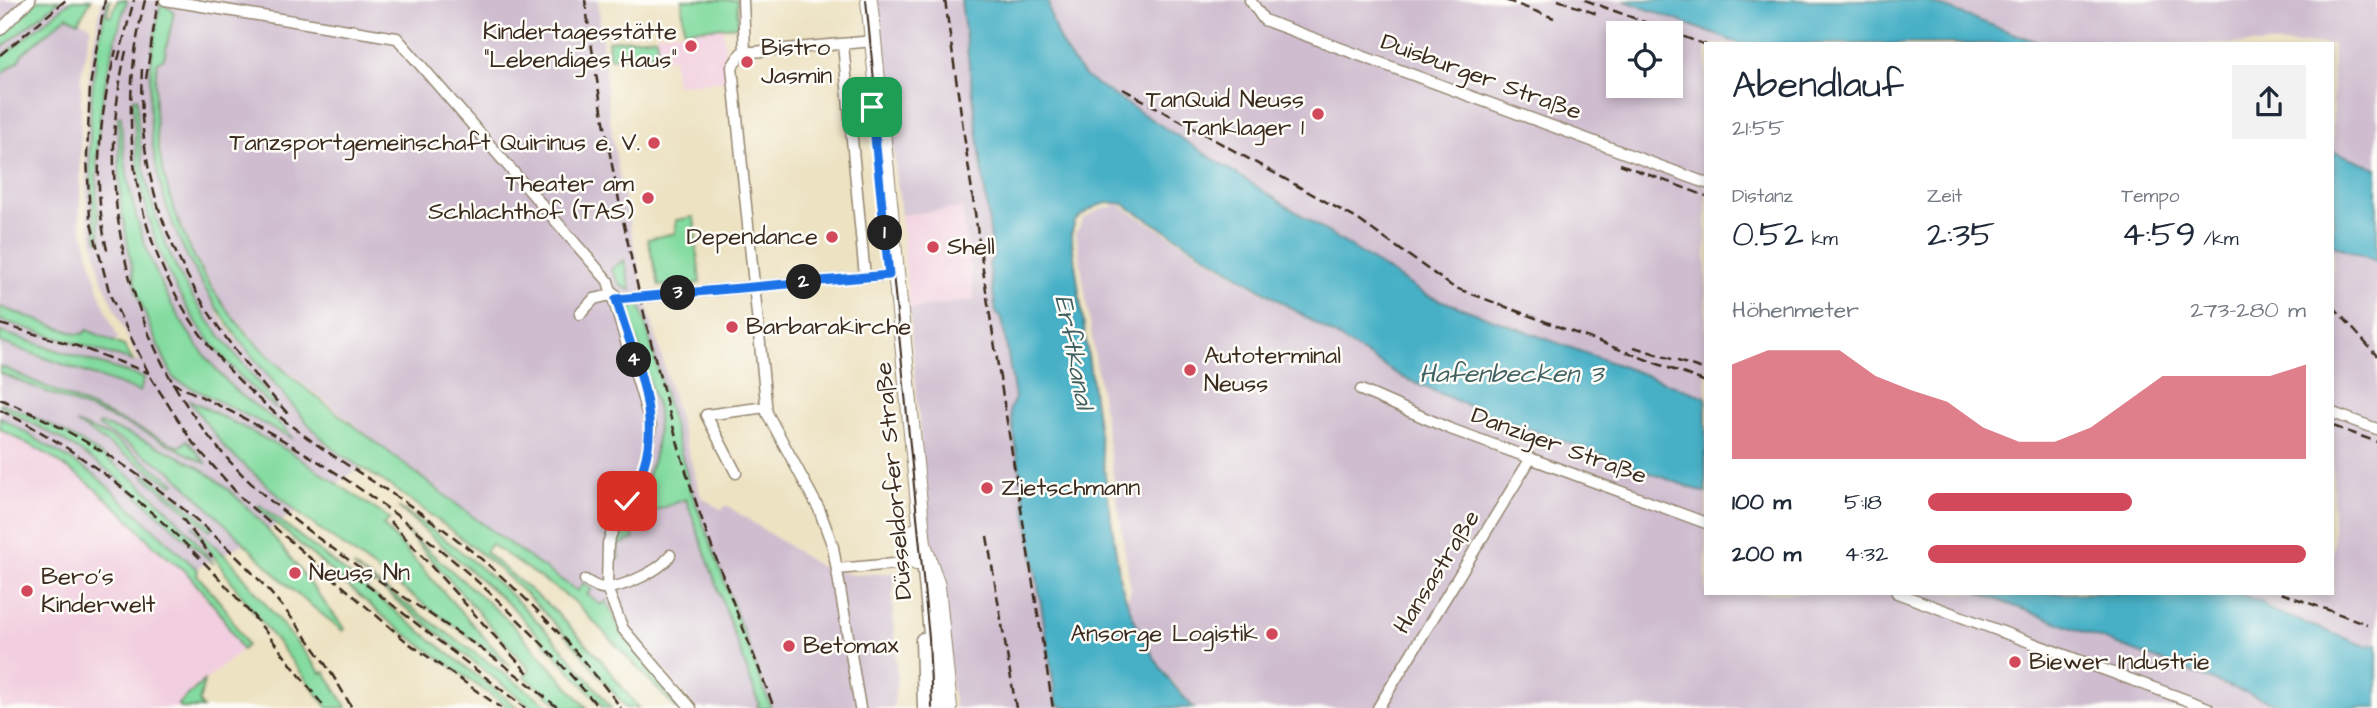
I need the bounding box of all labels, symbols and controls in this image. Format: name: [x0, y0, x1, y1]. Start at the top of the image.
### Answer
place label: Kindertagesstätte "Lebendiges Haus": [483, 15, 677, 78]
map controls: [1606, 21, 1683, 98]
button: locate: [1606, 21, 1683, 98]
street label: Duisburger Straße: [1376, 25, 1586, 130]
place label: Bistro Jasmin: [761, 31, 832, 93]
marker: Kindertagesstätte "Lebendiges Haus": [683, 38, 699, 54]
marker: Bistro Jasmin: [739, 54, 755, 70]
text: Abendlauf: [1732, 60, 1904, 112]
button: share: [2232, 65, 2306, 139]
pin: [842, 77, 902, 137]
place label: TanQuid Neuss Tanklager 1: [1146, 83, 1304, 146]
icon: arrive: [853, 88, 891, 126]
marker: TanQuid Neuss Tanklager 1: [1310, 106, 1326, 122]
text: 21:55: [1732, 112, 1785, 144]
place label: Tanzsportgemeinschaft Quirinus e. V.: [230, 126, 640, 161]
marker: Tanzsportgemeinschaft Quirinus e. V.: [646, 135, 662, 151]
place label: Theater am Schlachthof (TAS): [428, 167, 634, 229]
text: Distanz: [1732, 183, 1793, 210]
text: Zeit: [1927, 183, 1962, 210]
text: Tempo: [2121, 183, 2180, 210]
marker: Theater am Schlachthof (TAS): [640, 190, 656, 206]
text: 0.52: [1732, 210, 1804, 259]
text: 2:35: [1927, 210, 1995, 259]
text: 4:59: [2121, 210, 2196, 259]
pin: 1: [868, 216, 903, 250]
text: 1: [883, 219, 886, 246]
place label: Dependance: [686, 220, 818, 254]
text: km: [1804, 226, 1838, 253]
text: /km: [2196, 226, 2238, 253]
marker: Dependance: [824, 229, 840, 245]
place label: Shell: [947, 230, 995, 264]
marker: Shell: [925, 239, 941, 255]
pin: 2: [786, 264, 822, 300]
text: 2: [798, 268, 809, 295]
pin: 3: [660, 276, 696, 310]
text: 3: [673, 279, 682, 306]
water label: Erftkanal: [1045, 292, 1103, 415]
text: Höhenmeter: [1732, 294, 1859, 326]
text: 273–280 m: [2190, 294, 2306, 326]
place label: Barbarakirche: [746, 310, 911, 344]
marker: Barbarakirche: [724, 319, 740, 335]
place label: Autoterminal Neuss: [1204, 339, 1341, 401]
pin: 4: [616, 342, 652, 378]
text: 4: [627, 346, 640, 373]
water label: Hafenbecken 3: [1419, 356, 1605, 392]
street label: Düsseldorfer Straße: [867, 361, 921, 601]
marker: Autoterminal Neuss: [1182, 362, 1198, 378]
street label: Danziger Straße: [1466, 399, 1651, 494]
pin: [597, 471, 657, 531]
place label: Zietschmann: [1001, 471, 1140, 505]
marker: Zietschmann: [979, 480, 995, 496]
icon: check: [608, 482, 646, 520]
text: 100 m: [1732, 486, 1791, 518]
text: 5:18: [1844, 486, 1882, 518]
street label: Hansastraße: [1385, 504, 1489, 640]
text: 200 m: [1732, 538, 1801, 570]
text: 4:32: [1844, 538, 1888, 570]
place label: Neuss Nn: [309, 556, 410, 590]
place label: Bero's Kinderwelt: [41, 560, 156, 622]
marker: Neuss Nn: [287, 565, 303, 581]
marker: Bero's Kinderwelt: [19, 583, 35, 599]
place label: Ansorge Logistik: [1071, 617, 1258, 652]
marker: Ansorge Logistik: [1264, 626, 1280, 642]
place label: Betomax: [803, 629, 899, 663]
marker: Betomax: [781, 638, 797, 654]
place label: Biewer Industrie: [2029, 645, 2210, 679]
marker: Biewer Industrie: [2007, 654, 2023, 670]

